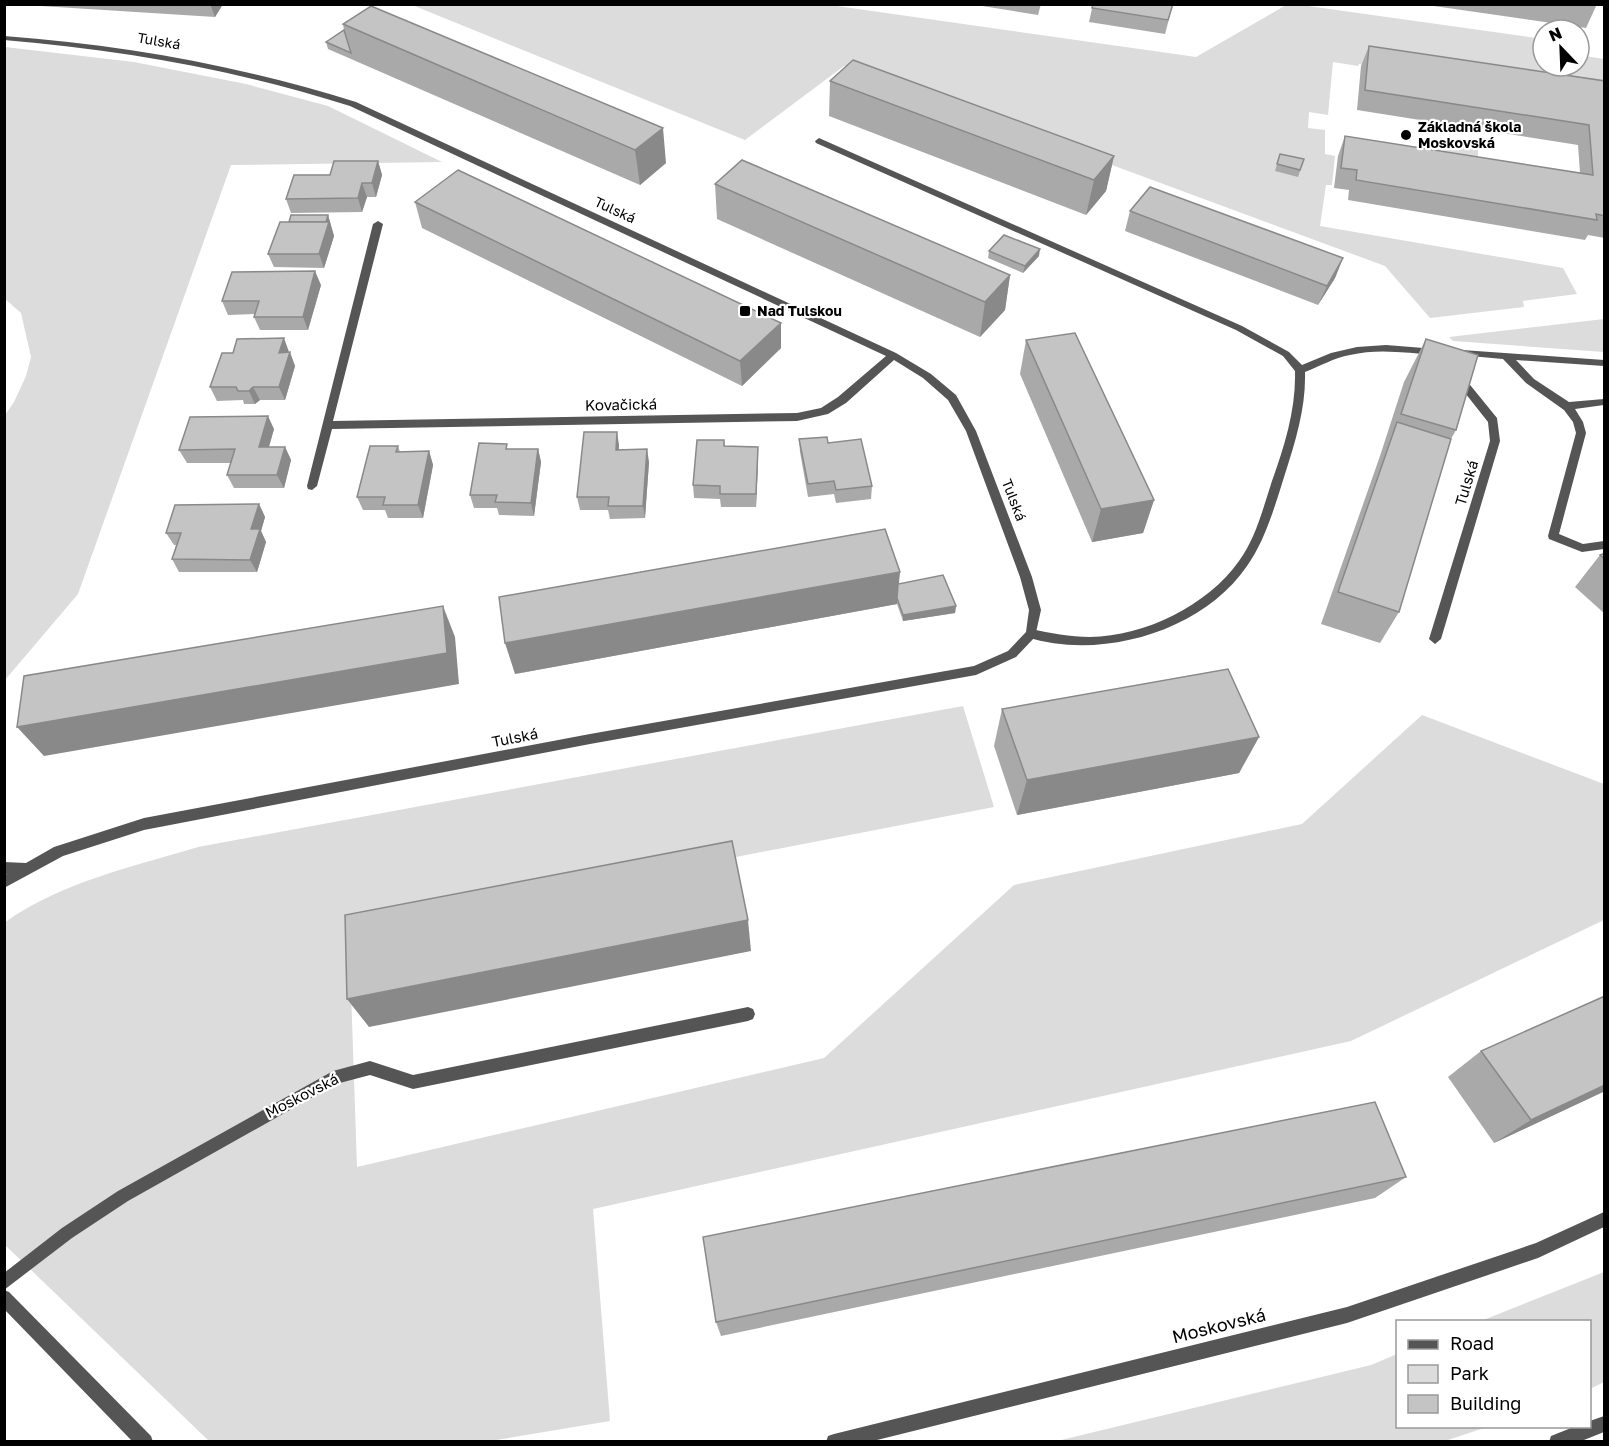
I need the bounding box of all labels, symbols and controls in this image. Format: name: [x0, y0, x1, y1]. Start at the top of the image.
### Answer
north arrow: [1531, 18, 1591, 78]
text: N: [1546, 23, 1565, 46]
street label: Tulská: [136, 28, 182, 53]
place label: Základná škola Moskovská: [1418, 118, 1521, 151]
marker: Základná škola Moskovská: [1399, 128, 1413, 142]
street label: Tulská: [592, 193, 639, 226]
place label: Nad Tulskou: [757, 302, 842, 319]
marker: Nad Tulskou: [738, 304, 752, 318]
street label: Kovačická: [585, 394, 657, 414]
street label: Tulská: [1451, 458, 1481, 508]
street label: Tulská: [999, 476, 1030, 523]
street label: Tulská: [490, 724, 539, 750]
street label: Moskovská: [262, 1069, 341, 1121]
street label: Moskovská: [1170, 1303, 1268, 1347]
legend: [1396, 1320, 1591, 1428]
text: Road: [1450, 1332, 1494, 1354]
text: Park: [1450, 1362, 1489, 1384]
text: Building: [1450, 1392, 1521, 1414]

